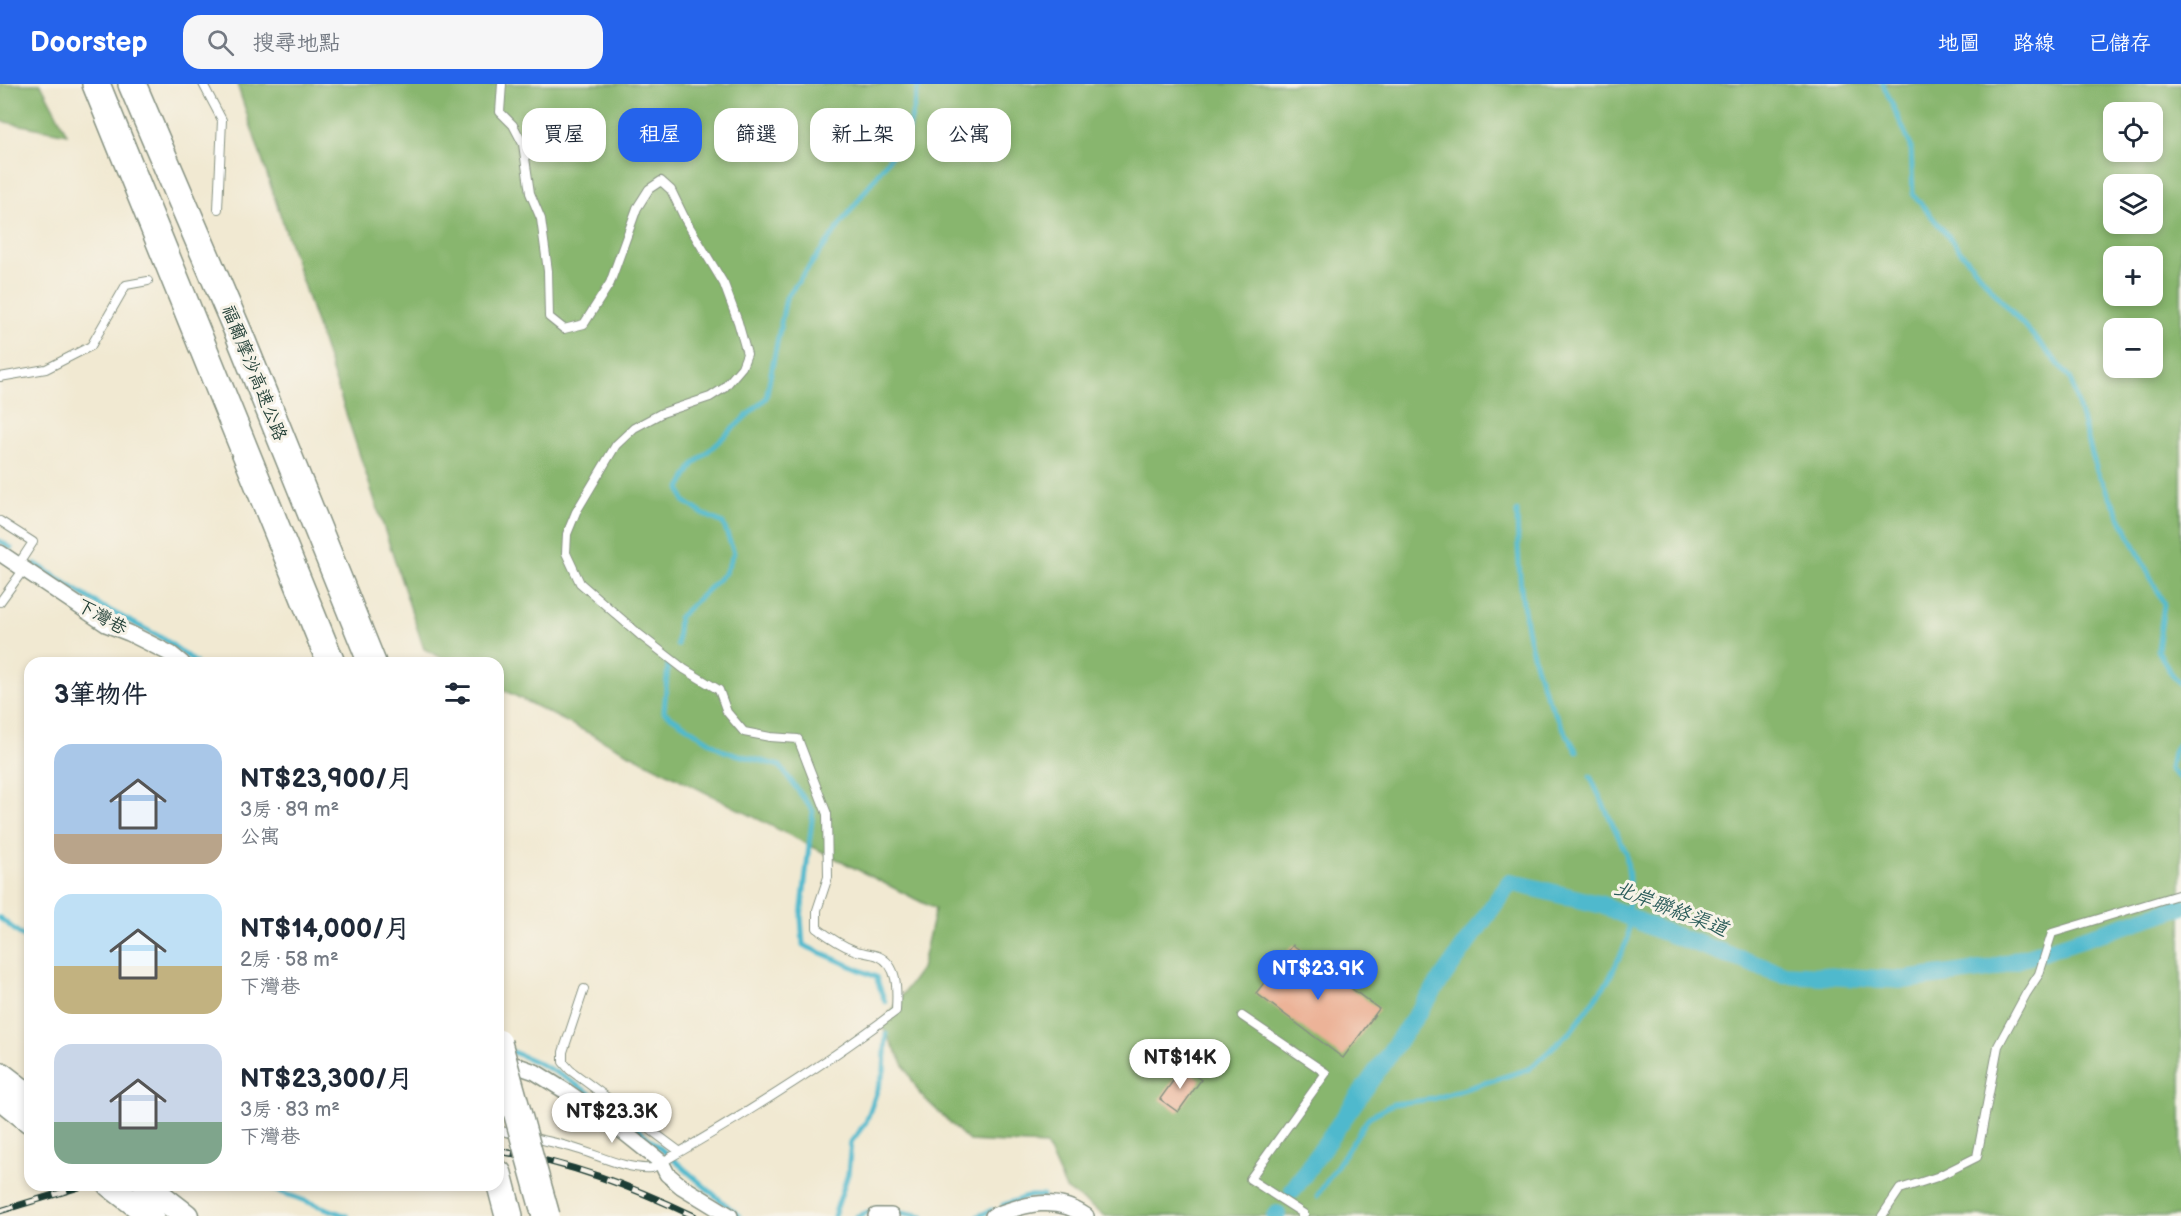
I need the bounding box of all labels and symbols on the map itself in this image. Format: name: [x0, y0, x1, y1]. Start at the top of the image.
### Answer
street label: 福爾摩沙高速公路: [217, 302, 291, 444]
street label: 下灣巷: [73, 595, 131, 639]
water label: 北岸聯絡渠道: [1611, 876, 1733, 942]
pin: NT$23.9K: [1256, 950, 1380, 1001]
pin: NT$14K: [1131, 1039, 1229, 1090]
pin: NT$23.3K: [550, 1093, 674, 1144]

